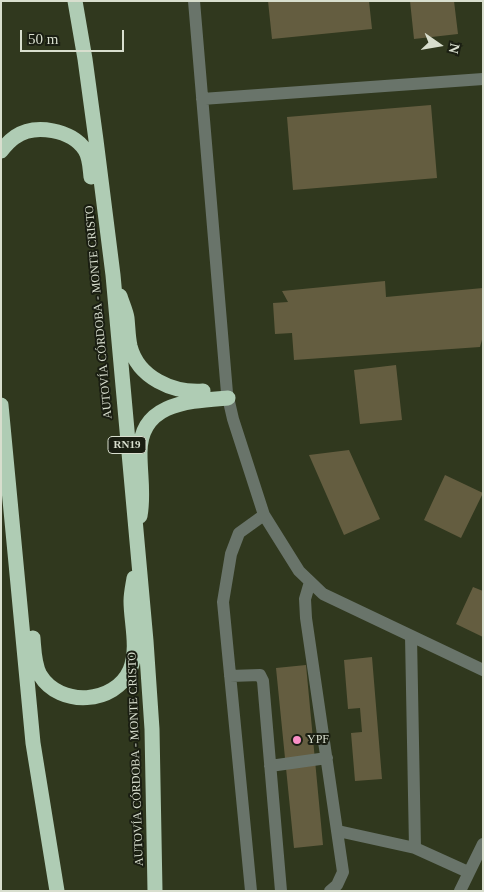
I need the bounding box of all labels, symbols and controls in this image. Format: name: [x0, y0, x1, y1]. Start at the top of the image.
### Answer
scale bar: [22, 20, 126, 52]
north arrow: [414, 20, 464, 70]
text: 50 m: [28, 31, 58, 47]
text: N: [446, 42, 463, 55]
street label: AUTOVÍA CÓRDOBA - MONTE CRISTO: [82, 205, 116, 419]
road number: RN19: [108, 436, 146, 454]
street label: AUTOVÍA CÓRDOBA - MONTE CRISTO: [125, 652, 147, 866]
place label: YPF: [307, 733, 329, 747]
marker: YPF: [291, 734, 303, 746]

